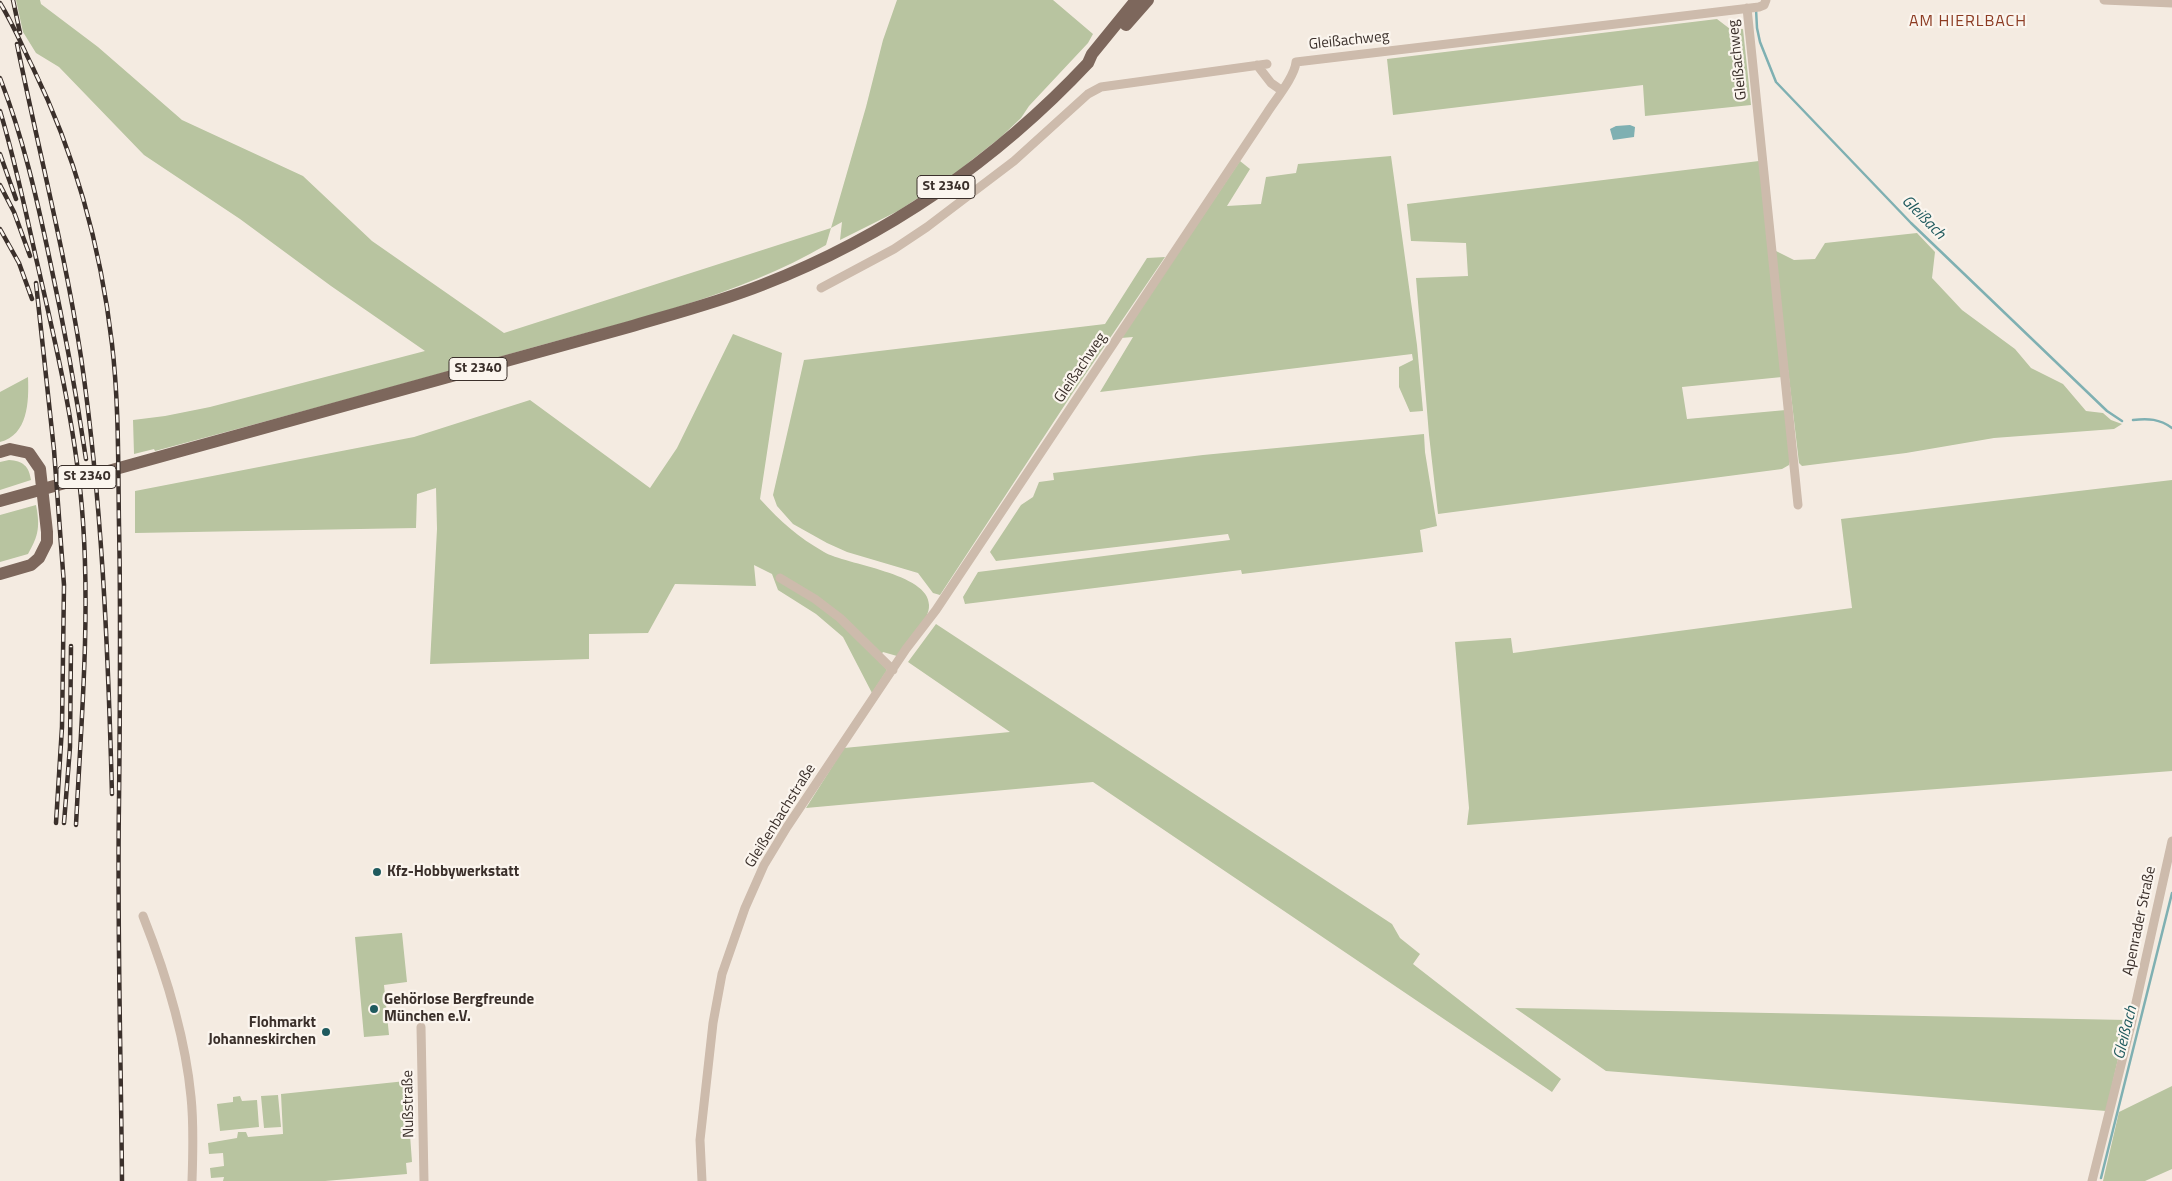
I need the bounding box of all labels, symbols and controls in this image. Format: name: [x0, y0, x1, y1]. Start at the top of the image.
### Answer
district label: AM HIERLBACH: [1907, 12, 2029, 32]
street label: Gleißachweg: [1725, 19, 1751, 101]
street label: Gleißachweg: [1308, 28, 1390, 54]
road number: St 2340: [917, 176, 975, 198]
water label: Gleißach: [1897, 192, 1949, 244]
street label: Gleißachweg: [1051, 329, 1111, 407]
road number: St 2340: [449, 358, 507, 380]
road number: St 2340: [58, 466, 116, 488]
street label: Gleißenbachstraße: [742, 761, 820, 871]
place label: Kfz-Hobbywerkstatt: [387, 863, 519, 881]
street label: Apenrader Straße: [2120, 865, 2160, 977]
marker: Kfz-Hobbywerkstatt: [371, 866, 383, 878]
place label: Gehörlose Bergfreunde München e.V.: [384, 991, 534, 1026]
marker: Gehörlose Bergfreunde München e.V.: [368, 1003, 380, 1015]
water label: Gleißach: [2110, 1004, 2142, 1062]
place label: Flohmarkt Johanneskirchen: [208, 1014, 316, 1049]
marker: Flohmarkt Johanneskirchen: [320, 1026, 332, 1038]
street label: Nußstraße: [399, 1070, 419, 1138]

